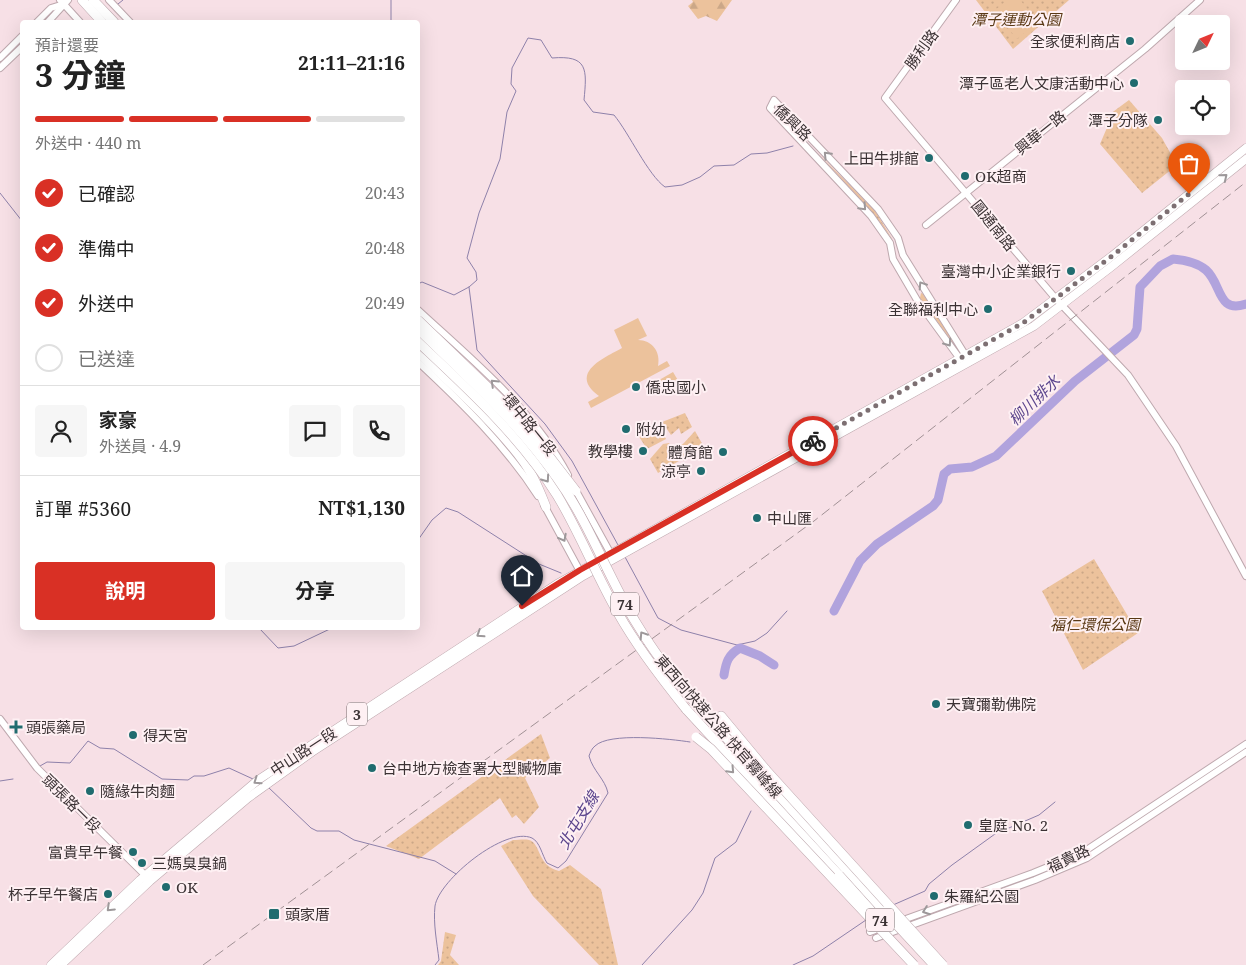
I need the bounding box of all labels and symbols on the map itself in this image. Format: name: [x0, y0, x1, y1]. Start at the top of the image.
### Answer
park label: 潭子運動公園: [971, 9, 1063, 29]
north arrow: [1175, 15, 1230, 70]
street label: 勝利路: [900, 25, 942, 73]
place label: 全家便利商店: [1030, 31, 1120, 51]
marker: 全家便利商店: [1124, 35, 1136, 47]
place label: 潭子區老人文康活動中心: [959, 73, 1124, 93]
marker: 潭子區老人文康活動中心: [1128, 77, 1140, 89]
street label: 僑興路: [770, 99, 816, 145]
street label: 興華一路: [1010, 105, 1070, 159]
place label: 潭子分隊: [1088, 110, 1148, 130]
marker: 潭子分隊: [1152, 114, 1164, 126]
pin: [1168, 143, 1210, 194]
place label: 上田牛排館: [844, 148, 919, 168]
one-way arrow: [824, 152, 833, 161]
marker: 上田牛排館: [923, 152, 935, 164]
place label: OK超商: [975, 166, 1027, 186]
marker: OK超商: [959, 170, 971, 182]
one-way arrow: [1218, 175, 1227, 183]
street label: 圓通南路: [967, 195, 1021, 255]
one-way arrow: [857, 202, 866, 211]
place label: 臺灣中小企業銀行: [941, 261, 1061, 281]
marker: 臺灣中小企業銀行: [1065, 265, 1077, 277]
one-way arrow: [918, 281, 928, 290]
place label: 全聯福利中心: [888, 299, 978, 319]
marker: 全聯福利中心: [982, 303, 994, 315]
one-way arrow: [942, 337, 951, 347]
water label: 柳川排水: [1003, 369, 1065, 430]
place label: 僑忠國小: [646, 377, 706, 397]
one-way arrow: [491, 380, 500, 389]
marker: 僑忠國小: [630, 381, 642, 393]
street label: 環中路一段: [499, 389, 561, 459]
courier: [788, 416, 838, 466]
place label: 附幼: [636, 419, 666, 439]
marker: 附幼: [620, 423, 632, 435]
place label: 教學樓: [588, 441, 633, 461]
place label: 體育館: [668, 442, 713, 462]
marker: 教學樓: [637, 445, 649, 457]
marker: 體育館: [717, 446, 729, 458]
place label: 涼亭: [661, 461, 691, 481]
marker: 涼亭: [695, 465, 707, 477]
one-way arrow: [540, 473, 549, 483]
place label: 中山匯: [767, 508, 812, 528]
marker: 中山匯: [751, 512, 763, 524]
one-way arrow: [557, 533, 567, 542]
pin: [501, 555, 543, 606]
road number: 74: [611, 592, 639, 616]
park label: 福仁環保公園: [1050, 614, 1142, 634]
one-way arrow: [476, 627, 485, 637]
one-way arrow: [640, 632, 650, 641]
street label: 東西向快速公路 快官霧峰線: [651, 650, 787, 802]
place label: 天寶彌勒佛院: [946, 694, 1036, 714]
marker: 天寶彌勒佛院: [930, 698, 942, 710]
road number: 3: [347, 702, 367, 726]
place label: 頭張藥局: [26, 717, 86, 737]
marker: 頭張藥局: [10, 721, 22, 733]
street label: 中山路一段: [266, 722, 340, 780]
place label: 得天宮: [143, 725, 188, 745]
marker: 得天宮: [127, 729, 139, 741]
place label: 台中地方檢查署大型贓物庫: [382, 758, 562, 778]
marker: 台中地方檢查署大型贓物庫: [366, 762, 378, 774]
one-way arrow: [725, 765, 734, 774]
street label: 頭張路一段: [38, 769, 106, 837]
one-way arrow: [253, 775, 263, 784]
place label: 隨緣牛肉麵: [100, 781, 175, 801]
marker: 隨緣牛肉麵: [84, 785, 96, 797]
water label: 北屯支線: [552, 785, 605, 853]
place label: 皇庭 No. 2: [978, 815, 1048, 835]
marker: 皇庭 No. 2: [962, 819, 974, 831]
street label: 福貴路: [1043, 839, 1093, 877]
place label: 富貴早午餐: [48, 842, 123, 862]
marker: 富貴早午餐: [127, 846, 139, 858]
place label: 三媽臭臭鍋: [152, 853, 227, 873]
marker: 三媽臭臭鍋: [136, 857, 148, 869]
place label: OK: [176, 877, 198, 897]
marker: OK: [160, 881, 172, 893]
place label: 杯子早午餐店: [8, 884, 98, 904]
place label: 朱羅紀公園: [944, 886, 1019, 906]
marker: 杯子早午餐店: [102, 888, 114, 900]
marker: 朱羅紀公園: [928, 890, 940, 902]
one-way arrow: [106, 902, 115, 911]
place label: 頭家厝: [285, 904, 330, 924]
one-way arrow: [922, 905, 930, 915]
marker: 頭家厝: [267, 907, 281, 921]
road number: 74: [866, 908, 894, 932]

